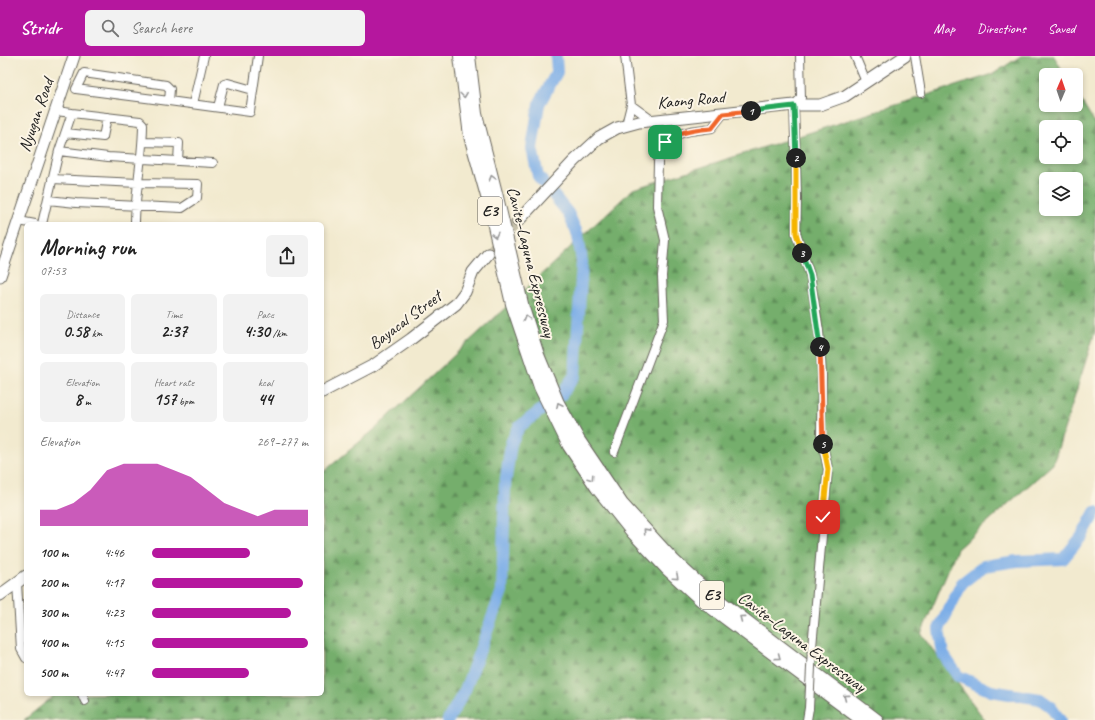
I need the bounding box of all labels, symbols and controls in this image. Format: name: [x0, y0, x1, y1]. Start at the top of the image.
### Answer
search box: [85, 10, 365, 46]
text: Stridr: [20, 16, 61, 40]
icon: search: [99, 17, 121, 39]
text: Search here: [131, 19, 192, 38]
text: Map: [934, 20, 955, 37]
text: Directions: [977, 20, 1026, 37]
text: Saved: [1048, 20, 1075, 37]
north arrow: [1039, 68, 1083, 112]
map controls: [1039, 68, 1083, 216]
street label: Nyugan Road: [14, 73, 59, 154]
street label: Kaong Road: [656, 86, 728, 113]
one-way arrow: [459, 92, 468, 98]
pin: 1: [741, 101, 761, 121]
text: 1: [749, 104, 753, 118]
button: locate: [1039, 120, 1083, 164]
pin: [648, 125, 682, 159]
icon: arrive: [654, 131, 676, 153]
pin: 2: [786, 148, 806, 168]
text: 2: [794, 151, 798, 165]
button: layers: [1039, 172, 1083, 216]
one-way arrow: [488, 175, 497, 182]
street label: Cavite–Laguna Expressway: [502, 185, 560, 341]
road number: E3: [478, 197, 502, 225]
one-way arrow: [491, 232, 499, 238]
text: Morning run: [40, 234, 136, 262]
button: share: [266, 235, 308, 277]
pin: 3: [792, 243, 812, 263]
text: 3: [800, 246, 804, 260]
text: 07:53: [40, 263, 66, 279]
street label: Bayacal Street: [365, 284, 447, 354]
text: Distance: [66, 307, 99, 321]
text: Time: [166, 307, 182, 321]
text: Pace: [257, 307, 274, 321]
one-way arrow: [522, 315, 531, 322]
text: 0.58: [63, 321, 89, 342]
text: 2:37: [161, 321, 187, 342]
text: 4:30: [244, 321, 270, 342]
text: km: [89, 326, 102, 340]
text: /km: [270, 326, 287, 340]
pin: 4: [810, 337, 830, 357]
text: 4: [818, 340, 822, 354]
text: Elevation: [66, 375, 100, 389]
text: Heart rate: [154, 375, 194, 389]
text: kcal: [258, 375, 273, 389]
text: 8: [74, 389, 82, 410]
text: 157: [154, 389, 176, 410]
text: 44: [258, 389, 273, 410]
text: m: [82, 394, 91, 408]
text: bpm: [176, 394, 194, 408]
one-way arrow: [557, 402, 564, 409]
text: Elevation: [40, 434, 80, 450]
text: 269–277 m: [257, 434, 308, 450]
pin: 5: [813, 434, 833, 454]
text: 5: [821, 437, 825, 451]
one-way arrow: [586, 474, 593, 481]
pin: [806, 500, 840, 534]
icon: check: [812, 506, 834, 528]
one-way arrow: [643, 529, 650, 536]
text: 100 m: [40, 545, 68, 561]
text: 4:46: [104, 545, 124, 561]
one-way arrow: [671, 572, 678, 579]
text: 200 m: [40, 575, 68, 591]
text: 4:17: [104, 575, 124, 591]
road number: E3: [700, 581, 724, 609]
street label: Cavite–Laguna Expressway: [734, 587, 871, 698]
text: 300 m: [40, 605, 68, 621]
text: 4:23: [104, 605, 124, 621]
one-way arrow: [740, 616, 747, 623]
text: 400 m: [40, 635, 68, 651]
text: 4:15: [104, 635, 124, 651]
one-way arrow: [773, 652, 780, 659]
text: 500 m: [40, 665, 68, 681]
text: 4:47: [104, 665, 124, 681]
one-way arrow: [843, 694, 850, 701]

